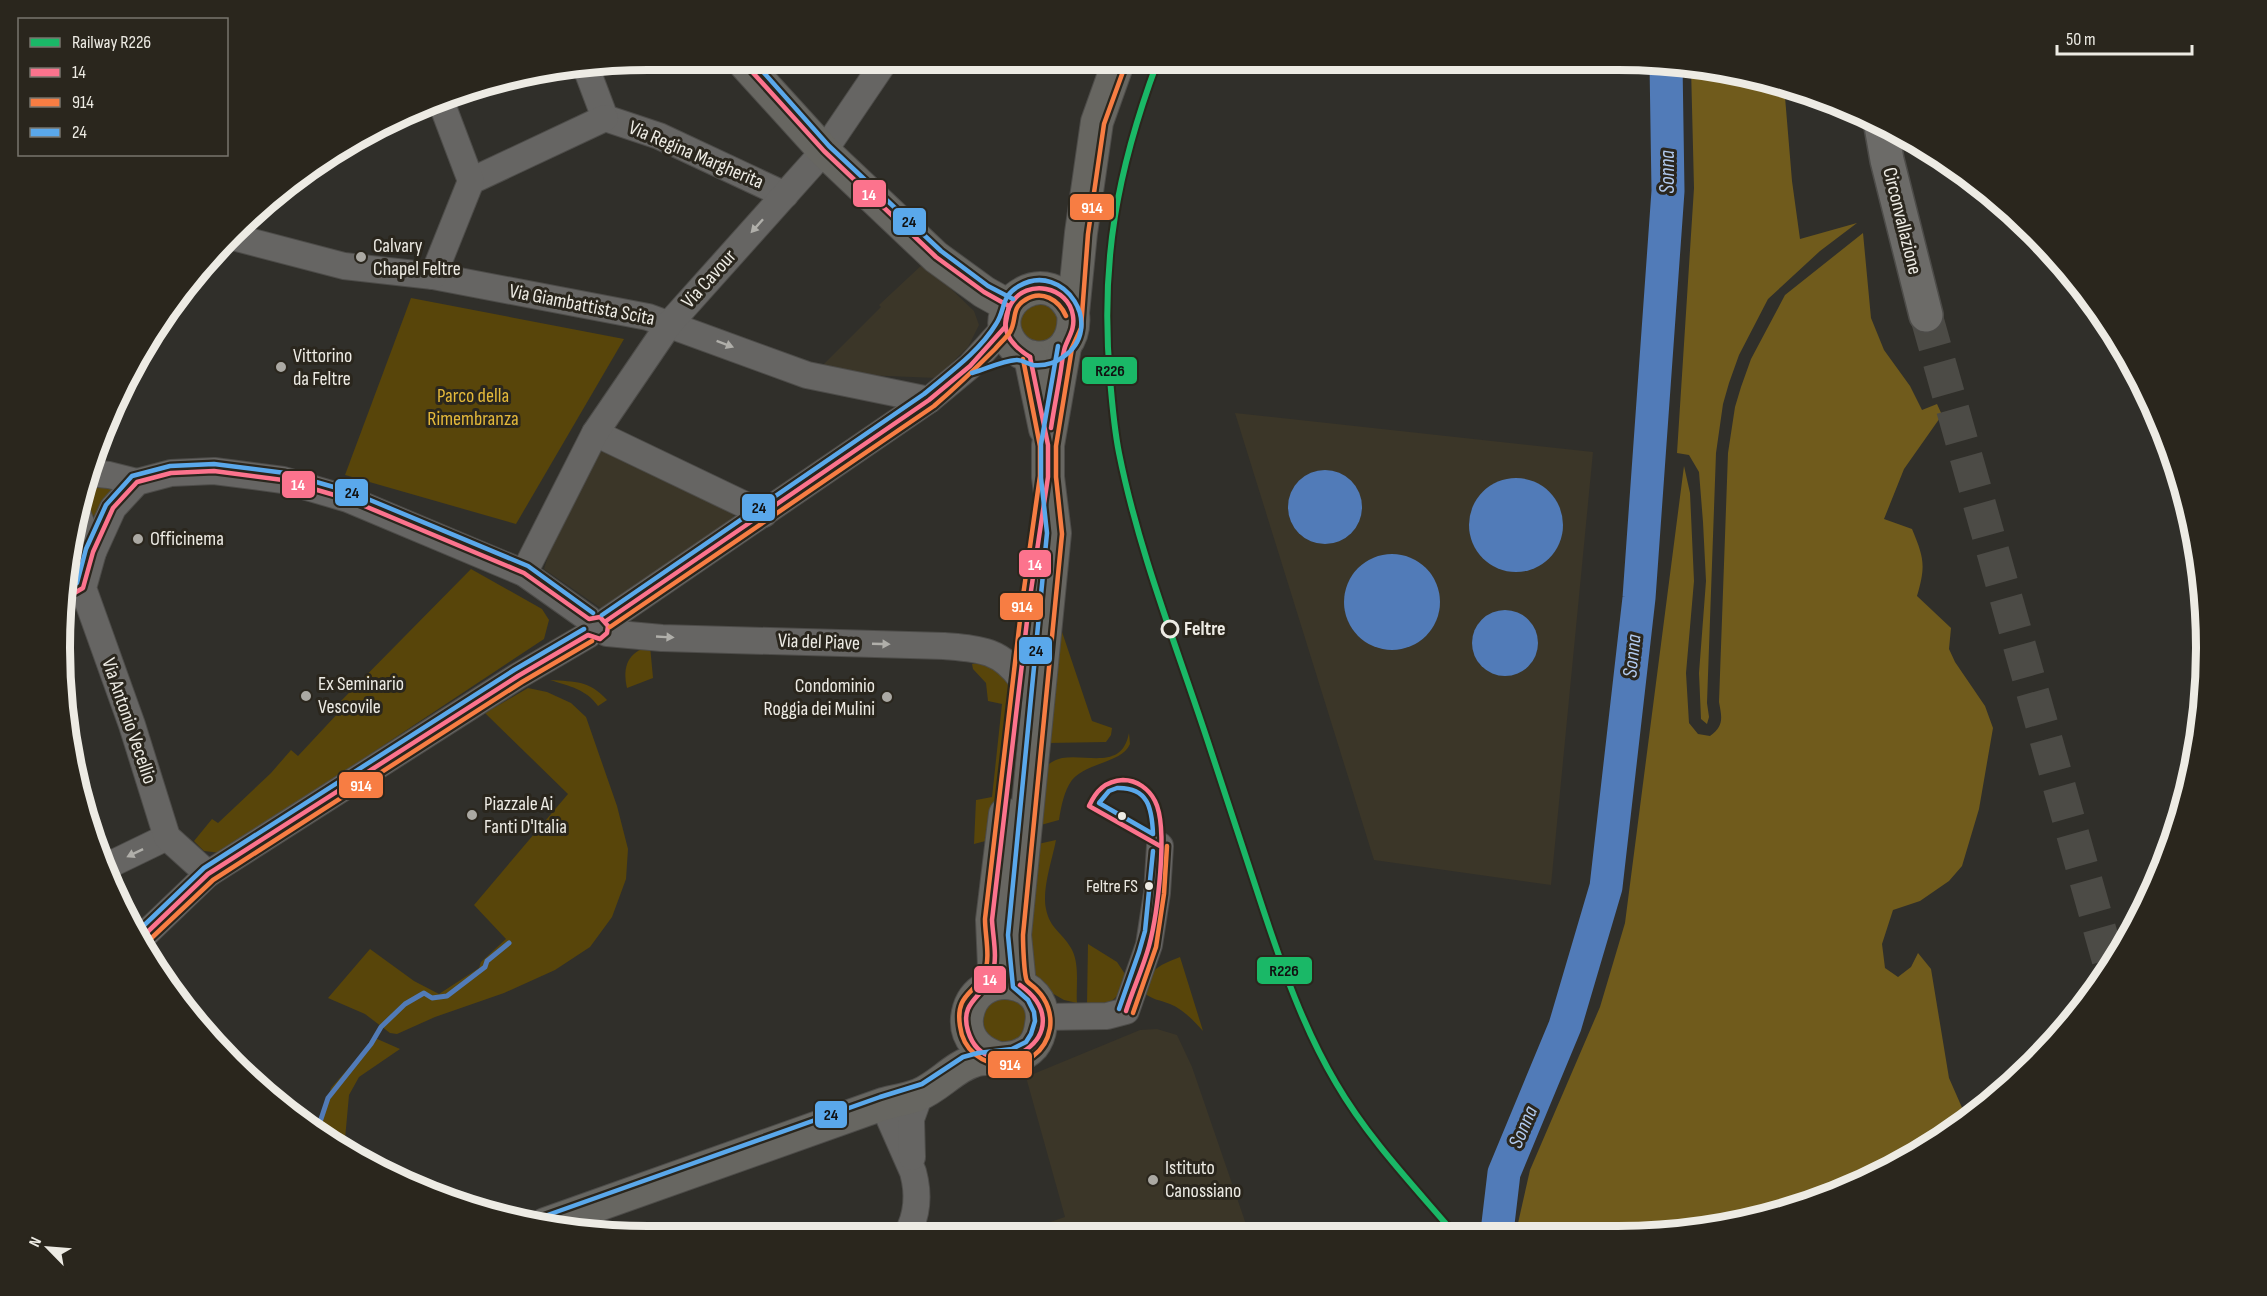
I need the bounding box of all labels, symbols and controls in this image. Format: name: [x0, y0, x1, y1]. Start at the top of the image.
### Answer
legend: [18, 18, 228, 156]
scale bar: [2057, 18, 2192, 56]
text: 50 m: [2066, 29, 2096, 50]
text: Railway R226: [72, 32, 151, 53]
text: 14: [72, 62, 86, 83]
text: 914: [72, 92, 94, 113]
street label: Via Regina Margherita: [625, 116, 767, 194]
text: 24: [72, 122, 87, 143]
water label: Sonna: [1655, 150, 1680, 194]
street label: Circonvallazione: [1877, 165, 1927, 277]
line badge: 14: [852, 179, 887, 208]
text: 14: [862, 186, 876, 205]
line badge: 914: [1069, 193, 1115, 221]
text: 914: [1081, 199, 1103, 218]
line badge: 24: [892, 207, 927, 236]
text: 24: [902, 213, 917, 232]
one-way arrow: [751, 218, 764, 233]
place label: Calvary Chapel Feltre: [373, 234, 461, 281]
street label: Via Cavour: [676, 245, 742, 313]
marker: Calvary Chapel Feltre: [354, 250, 368, 264]
street label: Via Giambattista Scita: [507, 279, 657, 331]
one-way arrow: [716, 339, 734, 349]
place label: Vittorino da Feltre: [293, 344, 352, 391]
line badge: R226: [1081, 356, 1138, 385]
marker: Vittorino da Feltre: [274, 360, 288, 374]
text: R226: [1095, 362, 1125, 381]
park label: Parco della Rimembranza: [427, 384, 519, 431]
line badge: 14: [281, 470, 316, 499]
text: 14: [291, 476, 305, 495]
line badge: 24: [334, 478, 369, 507]
text: 24: [345, 484, 360, 503]
line badge: 24: [741, 493, 776, 522]
text: 24: [752, 499, 767, 518]
place label: Officinema: [150, 527, 224, 551]
marker: Officinema: [131, 532, 145, 546]
line badge: 14: [1018, 549, 1052, 578]
text: 14: [1028, 556, 1042, 575]
line badge: 914: [999, 592, 1044, 621]
text: 914: [1011, 598, 1033, 617]
place label: Feltre: [1184, 617, 1226, 641]
marker: Feltre: [1161, 620, 1179, 638]
street label: Via del Piave: [777, 629, 861, 655]
one-way arrow: [656, 633, 675, 642]
water label: Sonna: [1617, 633, 1647, 679]
line badge: 24: [1018, 636, 1053, 665]
one-way arrow: [872, 640, 891, 649]
text: 24: [1029, 642, 1044, 661]
street label: Via Antonio Vecellio: [96, 655, 162, 787]
place label: Ex Seminario Vescovile: [318, 672, 404, 719]
place label: Condominio Roggia dei Mulini: [764, 674, 875, 721]
marker: Ex Seminario Vescovile: [299, 689, 313, 703]
marker: Condominio Roggia dei Mulini: [880, 690, 894, 704]
line badge: 914: [338, 771, 384, 799]
text: 914: [350, 777, 372, 796]
place label: Piazzale Ai Fanti D'Italia: [484, 792, 567, 839]
marker: Piazzale Ai Fanti D'Italia: [465, 808, 479, 822]
unlabelled marker: [1116, 810, 1128, 822]
one-way arrow: [126, 848, 143, 857]
place label: Feltre FS: [1086, 876, 1138, 897]
marker: Feltre FS: [1143, 880, 1155, 892]
line badge: R226: [1256, 956, 1313, 985]
text: R226: [1269, 962, 1299, 981]
line badge: 14: [973, 965, 1007, 994]
text: 14: [983, 971, 997, 990]
line badge: 914: [987, 1050, 1033, 1079]
text: 914: [999, 1056, 1021, 1075]
line badge: 24: [814, 1100, 848, 1129]
water label: Sonna: [1503, 1102, 1543, 1152]
text: 24: [824, 1106, 839, 1125]
place label: Istituto Canossiano: [1165, 1156, 1241, 1203]
marker: Istituto Canossiano: [1146, 1173, 1160, 1187]
north arrow: [18, 1218, 78, 1278]
text: N: [25, 1234, 46, 1250]

